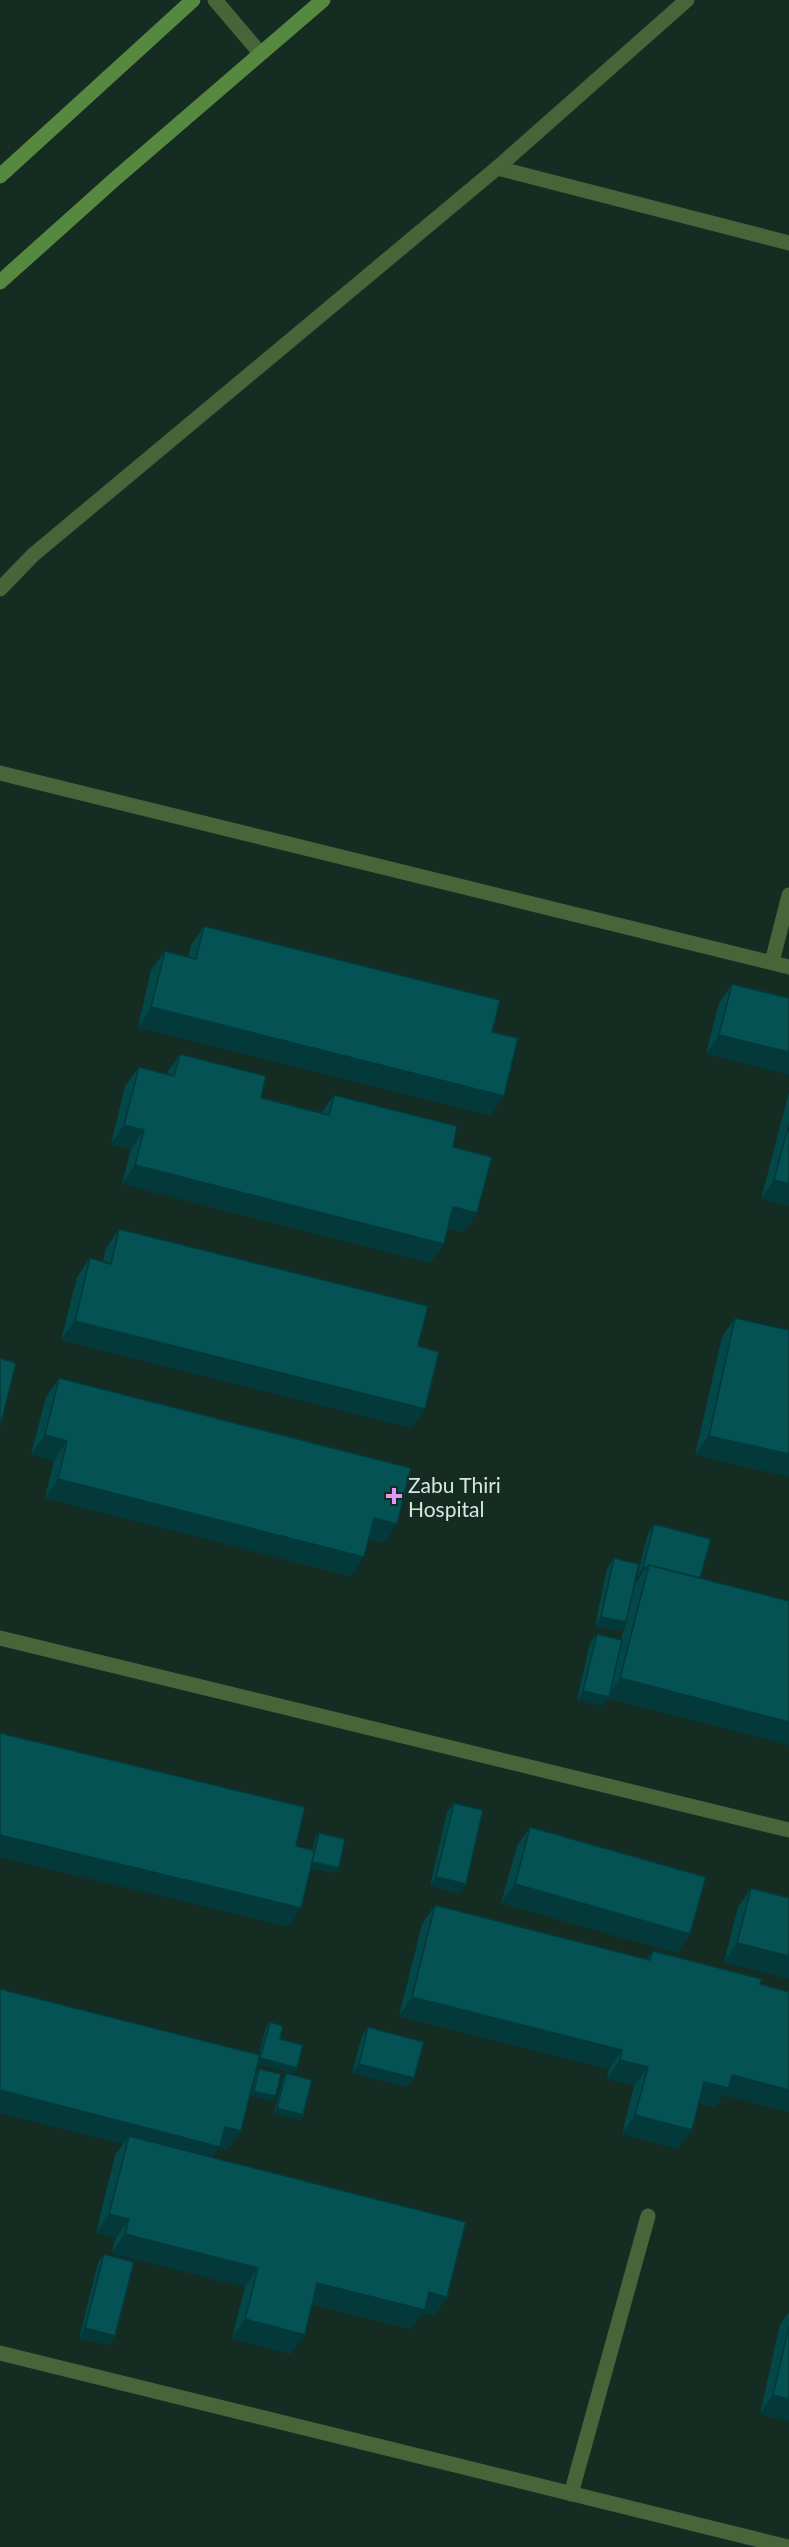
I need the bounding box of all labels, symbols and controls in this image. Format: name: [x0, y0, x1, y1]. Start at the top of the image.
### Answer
place label: Zabu Thiri Hospital: [408, 1472, 501, 1521]
marker: Zabu Thiri Hospital: [385, 1487, 403, 1505]

